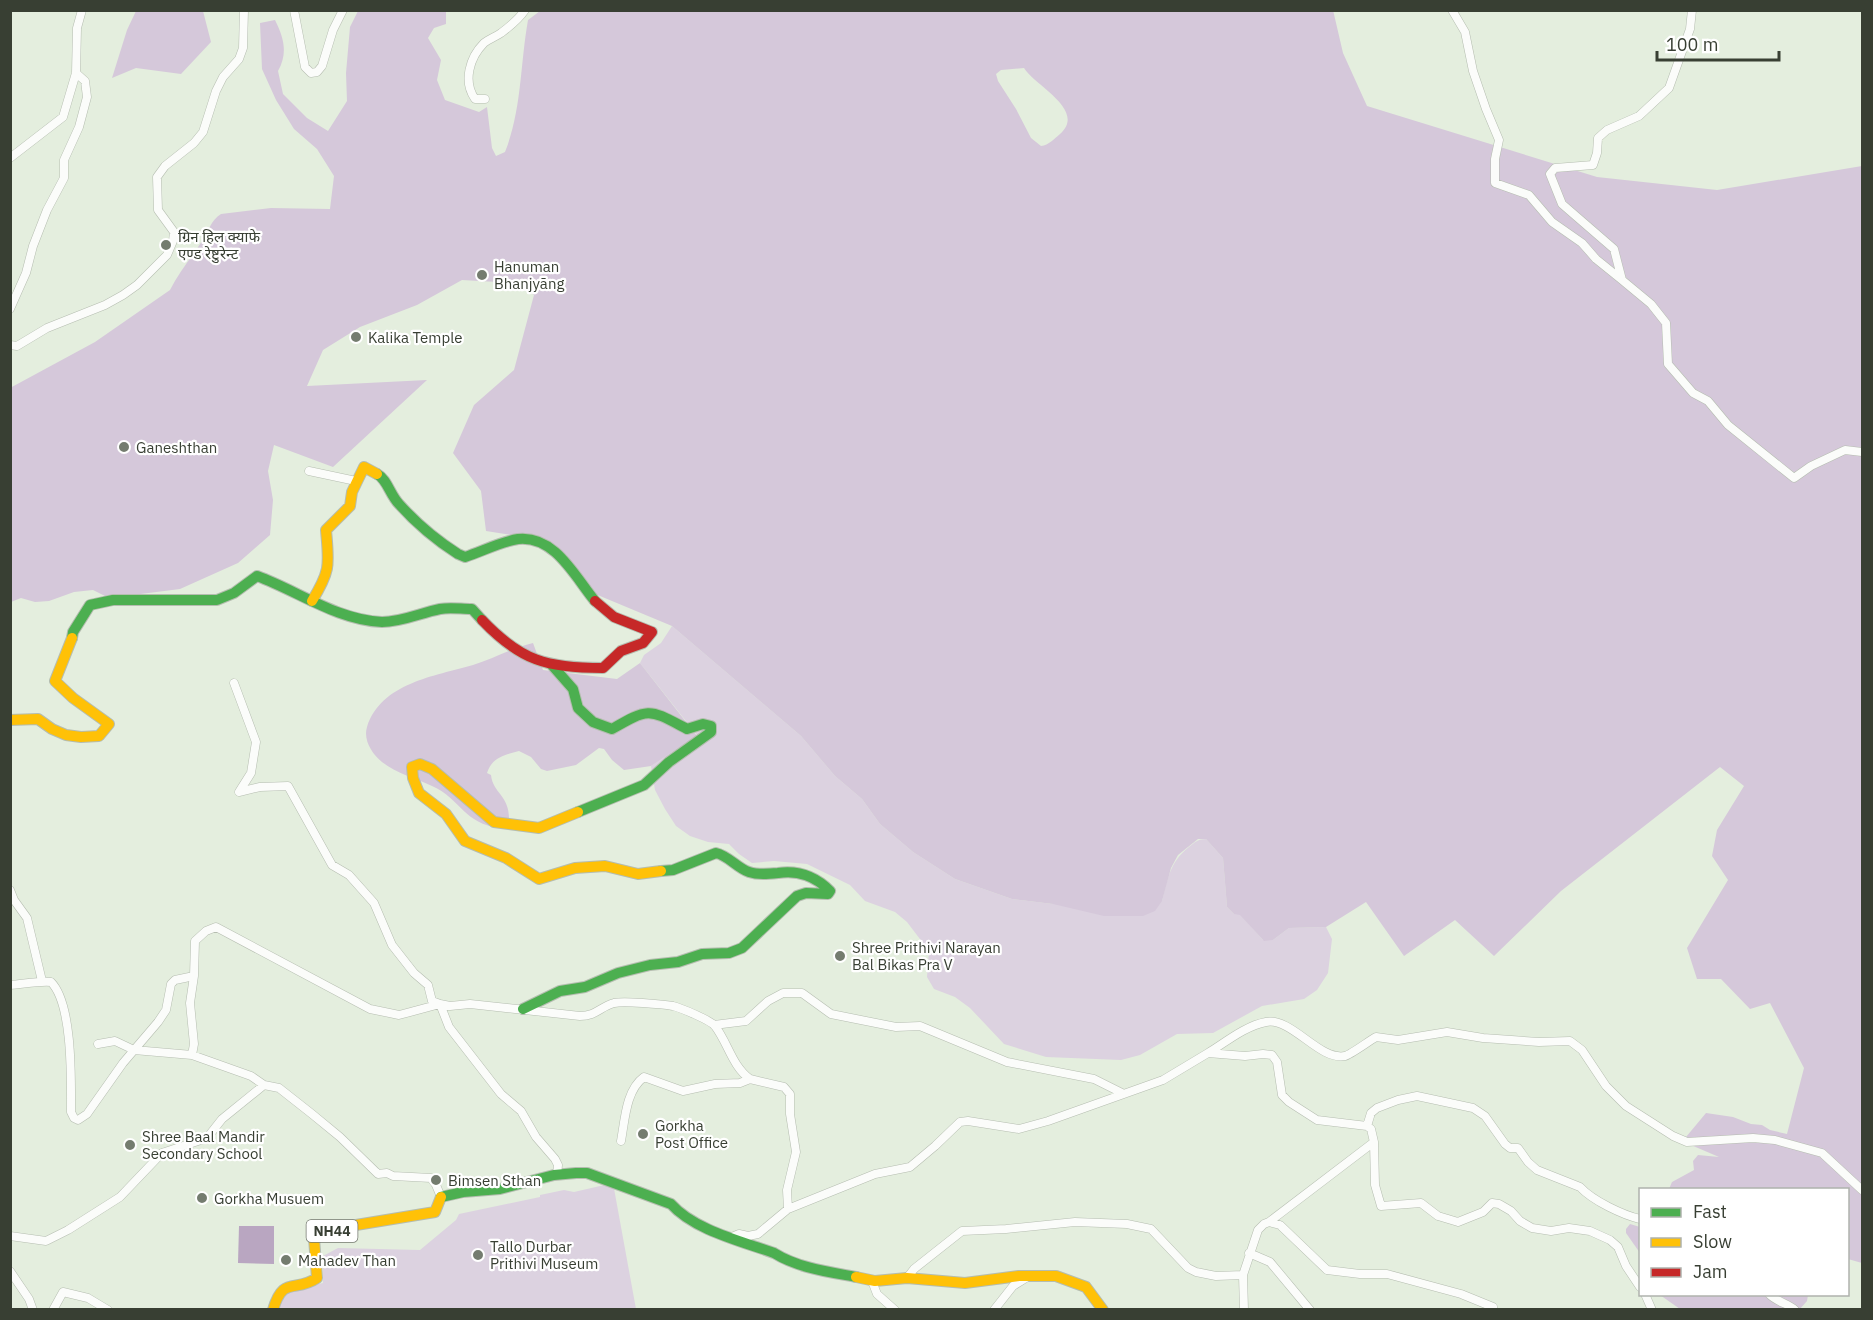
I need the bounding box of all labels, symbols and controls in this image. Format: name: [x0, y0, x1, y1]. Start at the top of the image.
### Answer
scale bar: [1657, 24, 1778, 62]
text: 100 m: [1666, 33, 1718, 56]
place label: ग्रिन हिल क्याफे एण्ड रेष्टुरेन्ट: [178, 227, 260, 264]
marker: ग्रिन हिल क्याफे एण्ड रेष्टुरेन्ट: [159, 238, 173, 252]
place label: Hanuman Bhanjyāng: [494, 257, 564, 293]
marker: Hanuman Bhanjyāng: [475, 268, 489, 282]
place label: Kalika Temple: [368, 328, 462, 347]
marker: Kalika Temple: [349, 330, 363, 344]
place label: Ganeshthan: [136, 438, 217, 457]
marker: Ganeshthan: [117, 440, 131, 454]
place label: Shree Prithivi Narayan Bal Bikas Pra V: [852, 938, 1001, 974]
marker: Shree Prithivi Narayan Bal Bikas Pra V: [833, 949, 847, 963]
place label: Gorkha Post Office: [655, 1116, 728, 1152]
place label: Shree Baal Mandir Secondary School: [142, 1127, 265, 1163]
marker: Gorkha Post Office: [636, 1127, 650, 1141]
marker: Shree Baal Mandir Secondary School: [123, 1138, 137, 1152]
place label: Bimsen Sthan: [448, 1171, 541, 1190]
marker: Bimsen Sthan: [429, 1173, 443, 1187]
legend: [1639, 1188, 1849, 1296]
place label: Gorkha Musuem: [214, 1189, 324, 1208]
marker: Gorkha Musuem: [195, 1191, 209, 1205]
text: Fast: [1693, 1200, 1727, 1223]
road number: NH44: [306, 1220, 358, 1242]
text: Slow: [1693, 1230, 1732, 1253]
place label: Tallo Durbar Prithivi Museum: [490, 1237, 598, 1273]
marker: Tallo Durbar Prithivi Museum: [471, 1248, 485, 1262]
place label: Mahadev Than: [298, 1251, 396, 1270]
marker: Mahadev Than: [279, 1253, 293, 1267]
text: Jam: [1693, 1260, 1728, 1283]

